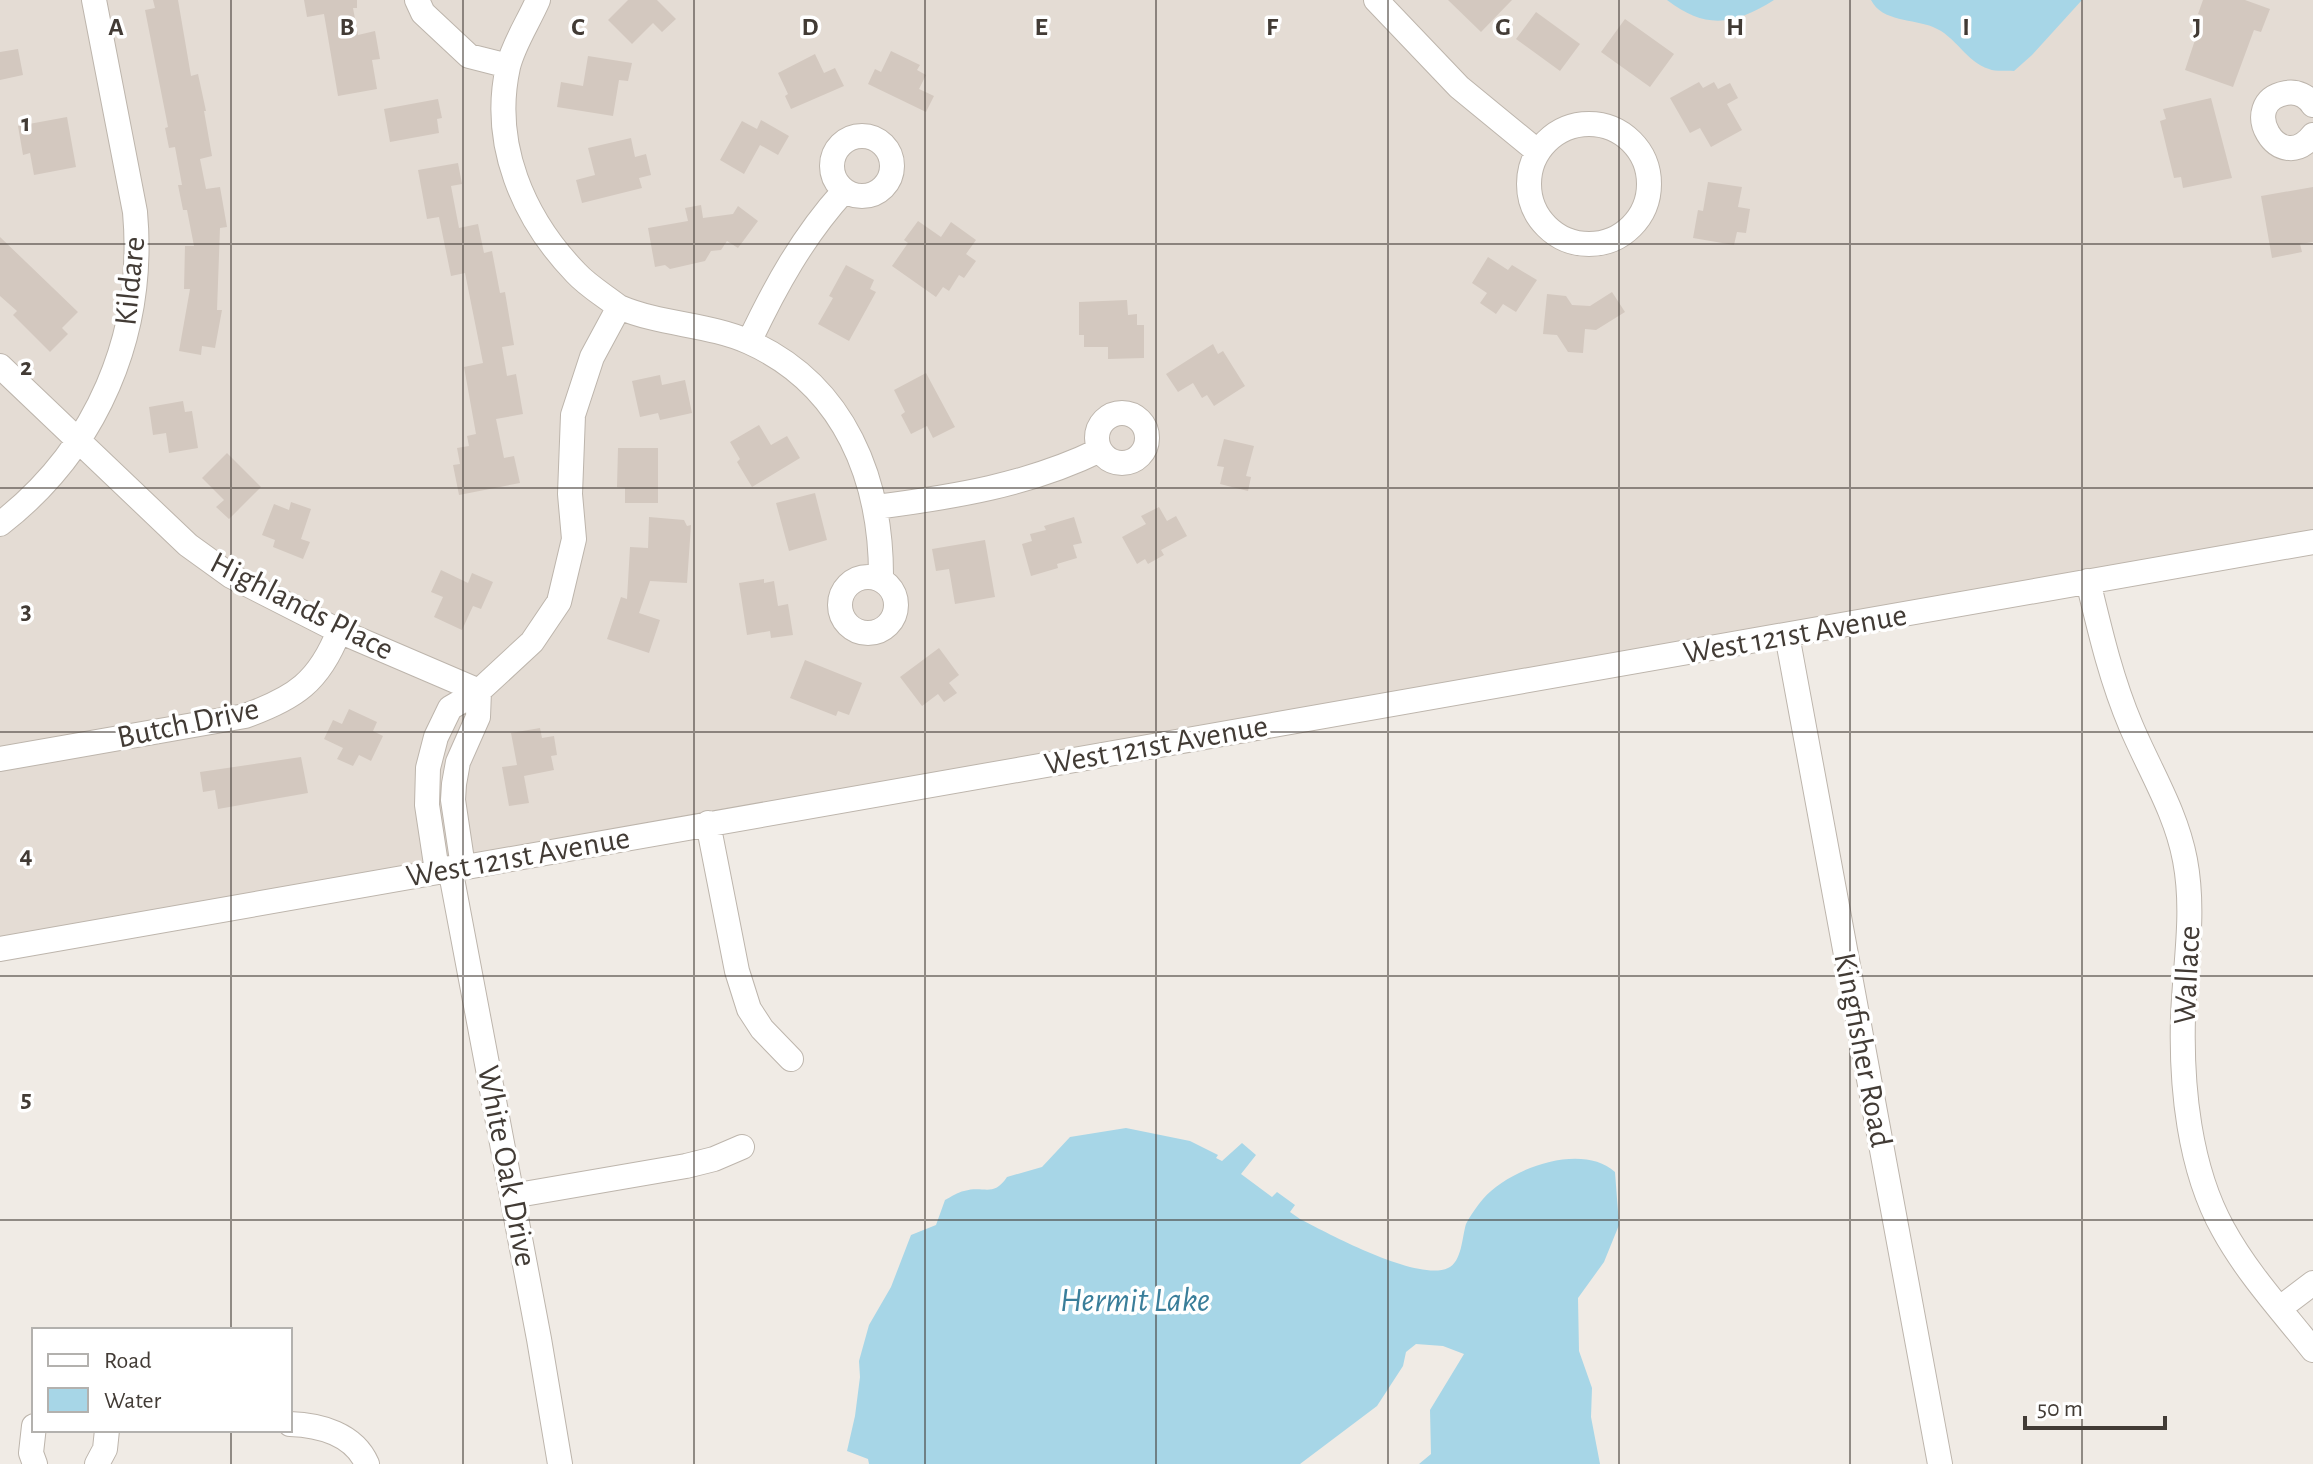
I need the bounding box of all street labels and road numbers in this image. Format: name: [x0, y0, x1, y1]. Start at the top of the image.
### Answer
street label: Kildare: [109, 235, 151, 327]
street label: Highlands Place: [205, 546, 399, 666]
street label: West 121st Avenue: [1681, 599, 1909, 669]
street label: Butch Drive: [114, 692, 262, 754]
street label: West 121st Avenue: [1042, 710, 1270, 780]
street label: West 121st Avenue: [404, 822, 632, 892]
street label: Wallace: [2168, 925, 2206, 1025]
street label: Kingfisher Road: [1828, 950, 1898, 1150]
street label: White Oak Drive: [472, 1063, 542, 1269]

